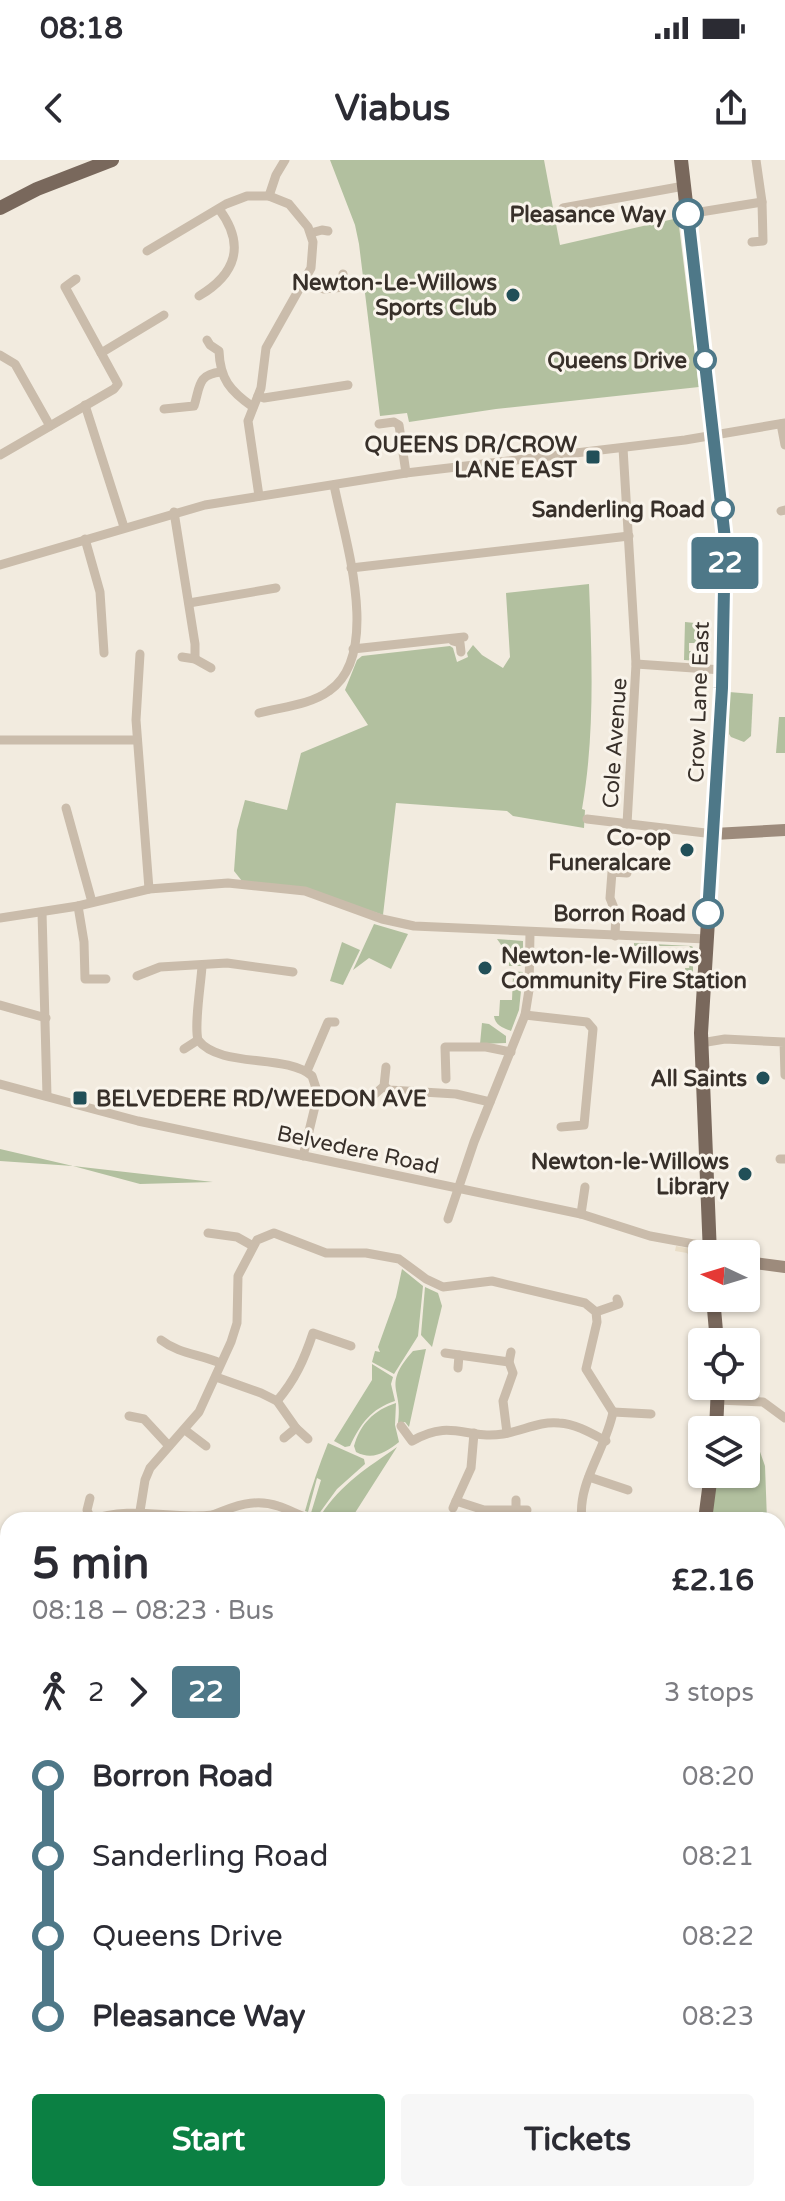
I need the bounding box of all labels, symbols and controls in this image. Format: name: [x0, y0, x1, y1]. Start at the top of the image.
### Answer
text: 08:18: [40, 10, 123, 47]
icon: back: [32, 86, 76, 130]
icon: share: [709, 86, 753, 130]
text: Viabus: [335, 87, 450, 130]
marker: Pleasance Way: [673, 199, 703, 229]
place label: Pleasance Way: [510, 202, 666, 228]
place label: Newton-Le-Willows Sports Club: [292, 270, 497, 321]
marker: Newton-Le-Willows Sports Club: [504, 286, 522, 304]
place label: Queens Drive: [547, 348, 687, 374]
marker: Queens Drive: [694, 349, 716, 371]
place label: QUEENS DR/CROW LANE EAST: [364, 432, 578, 483]
marker: QUEENS DR/CROW LANE EAST: [584, 448, 602, 466]
place label: Sanderling Road: [532, 497, 705, 523]
marker: Sanderling Road: [712, 498, 734, 520]
line badge: 22: [689, 537, 761, 589]
text: 22: [707, 546, 743, 580]
street label: Crow Lane East: [683, 621, 715, 783]
street label: Cole Avenue: [597, 677, 633, 809]
place label: Co-op Funeralcare: [548, 825, 671, 876]
marker: Co-op Funeralcare: [678, 841, 696, 859]
marker: Borron Road: [693, 898, 723, 928]
place label: Borron Road: [553, 901, 686, 927]
place label: Newton-le-Willows Community Fire Station: [501, 943, 747, 994]
marker: Newton-le-Willows Community Fire Station: [476, 959, 494, 977]
place label: All Saints: [651, 1066, 747, 1092]
marker: All Saints: [754, 1069, 772, 1087]
place label: BELVEDERE RD/WEEDON AVE: [96, 1086, 427, 1112]
marker: BELVEDERE RD/WEEDON AVE: [71, 1089, 89, 1107]
street label: Belvedere Road: [274, 1120, 441, 1180]
place label: Newton-le-Willows Library: [531, 1149, 729, 1200]
marker: Newton-le-Willows Library: [736, 1165, 754, 1183]
north arrow: [688, 1240, 760, 1312]
map controls: [688, 1240, 760, 1488]
button: locate: [688, 1328, 760, 1400]
button: layers: [688, 1416, 760, 1488]
text: 5 min: [32, 1538, 149, 1591]
text: £2.16: [672, 1562, 754, 1599]
text: 08:18 – 08:23 · Bus: [32, 1595, 274, 1626]
icon: walk: [32, 1670, 76, 1714]
icon: forward: [116, 1670, 160, 1714]
text: 22: [188, 1675, 224, 1709]
text: 2: [88, 1677, 104, 1708]
text: 3 stops: [664, 1677, 754, 1708]
text: Borron Road: [92, 1758, 273, 1795]
text: 08:20: [682, 1761, 754, 1792]
text: Sanderling Road: [92, 1838, 328, 1875]
text: 08:21: [682, 1841, 754, 1872]
text: Queens Drive: [92, 1918, 283, 1955]
text: 08:22: [682, 1921, 754, 1952]
text: Pleasance Way: [92, 1998, 305, 2035]
text: 08:23: [682, 2001, 754, 2032]
button: Start: [32, 2094, 385, 2186]
button: Tickets: [401, 2094, 754, 2186]

